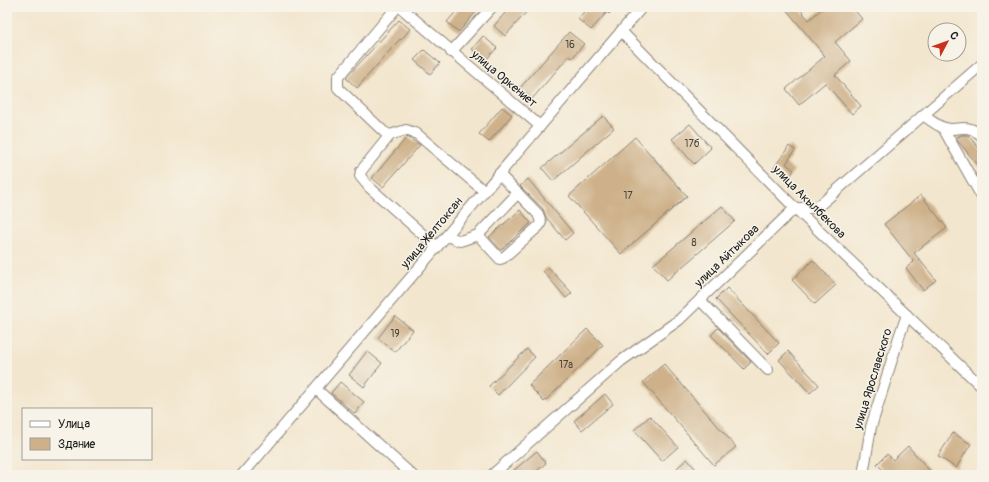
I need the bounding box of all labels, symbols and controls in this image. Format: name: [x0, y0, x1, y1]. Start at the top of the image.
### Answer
north arrow: [927, 22, 967, 62]
text: С: [947, 29, 961, 43]
house number: 16: [565, 39, 575, 51]
street label: улица Оркениет: [467, 47, 540, 111]
house number: 17б: [685, 138, 700, 150]
street label: улица Акылбекова: [769, 162, 849, 242]
house number: 17: [623, 190, 633, 202]
street label: улица Желтоксан: [397, 194, 466, 272]
street label: улица Айтыкова: [691, 221, 763, 291]
house number: 8: [691, 237, 697, 249]
street label: улица Ярославского: [850, 326, 896, 432]
house number: 19: [390, 328, 400, 340]
house number: 17а: [559, 359, 573, 371]
legend: [22, 408, 152, 460]
text: Улица: [58, 417, 90, 432]
text: Здание: [58, 437, 95, 452]

